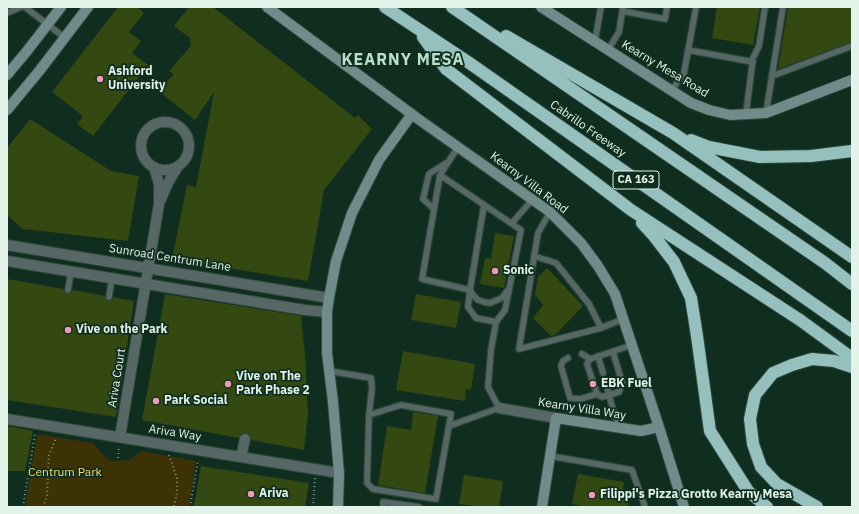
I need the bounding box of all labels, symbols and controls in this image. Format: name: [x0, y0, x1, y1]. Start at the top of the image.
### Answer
street label: Kearny Mesa Road: [619, 37, 711, 101]
district label: KEARNY MESA: [341, 50, 465, 70]
place label: Ashford University: [108, 65, 165, 93]
marker: Ashford University: [95, 74, 105, 84]
street label: Cabrillo Freeway: [547, 97, 629, 161]
street label: Kearny Villa Road: [487, 149, 571, 217]
road number: CA 163: [613, 171, 659, 189]
street label: Sunroad Centrum Lane: [108, 241, 232, 275]
place label: Sonic: [503, 264, 534, 278]
marker: Sonic: [490, 266, 500, 276]
place label: Vive on the Park: [76, 323, 168, 337]
marker: Vive on the Park: [63, 325, 73, 335]
street label: Ariva Court: [105, 347, 129, 409]
place label: Vive on The Park Phase 2: [236, 370, 310, 398]
place label: EBK Fuel: [601, 377, 652, 391]
marker: Vive on The Park Phase 2: [223, 379, 233, 389]
marker: EBK Fuel: [588, 379, 598, 389]
place label: Park Social: [164, 394, 227, 408]
street label: Kearny Villa Way: [537, 395, 627, 423]
marker: Park Social: [151, 396, 161, 406]
street label: Ariva Way: [148, 422, 202, 444]
park label: Centrum Park: [28, 466, 102, 480]
place label: Ariva: [259, 487, 289, 501]
place label: Filippi's Pizza Grotto Kearny Mesa: [600, 488, 792, 502]
marker: Ariva: [246, 489, 256, 499]
marker: Filippi's Pizza Grotto Kearny Mesa: [587, 490, 597, 500]

